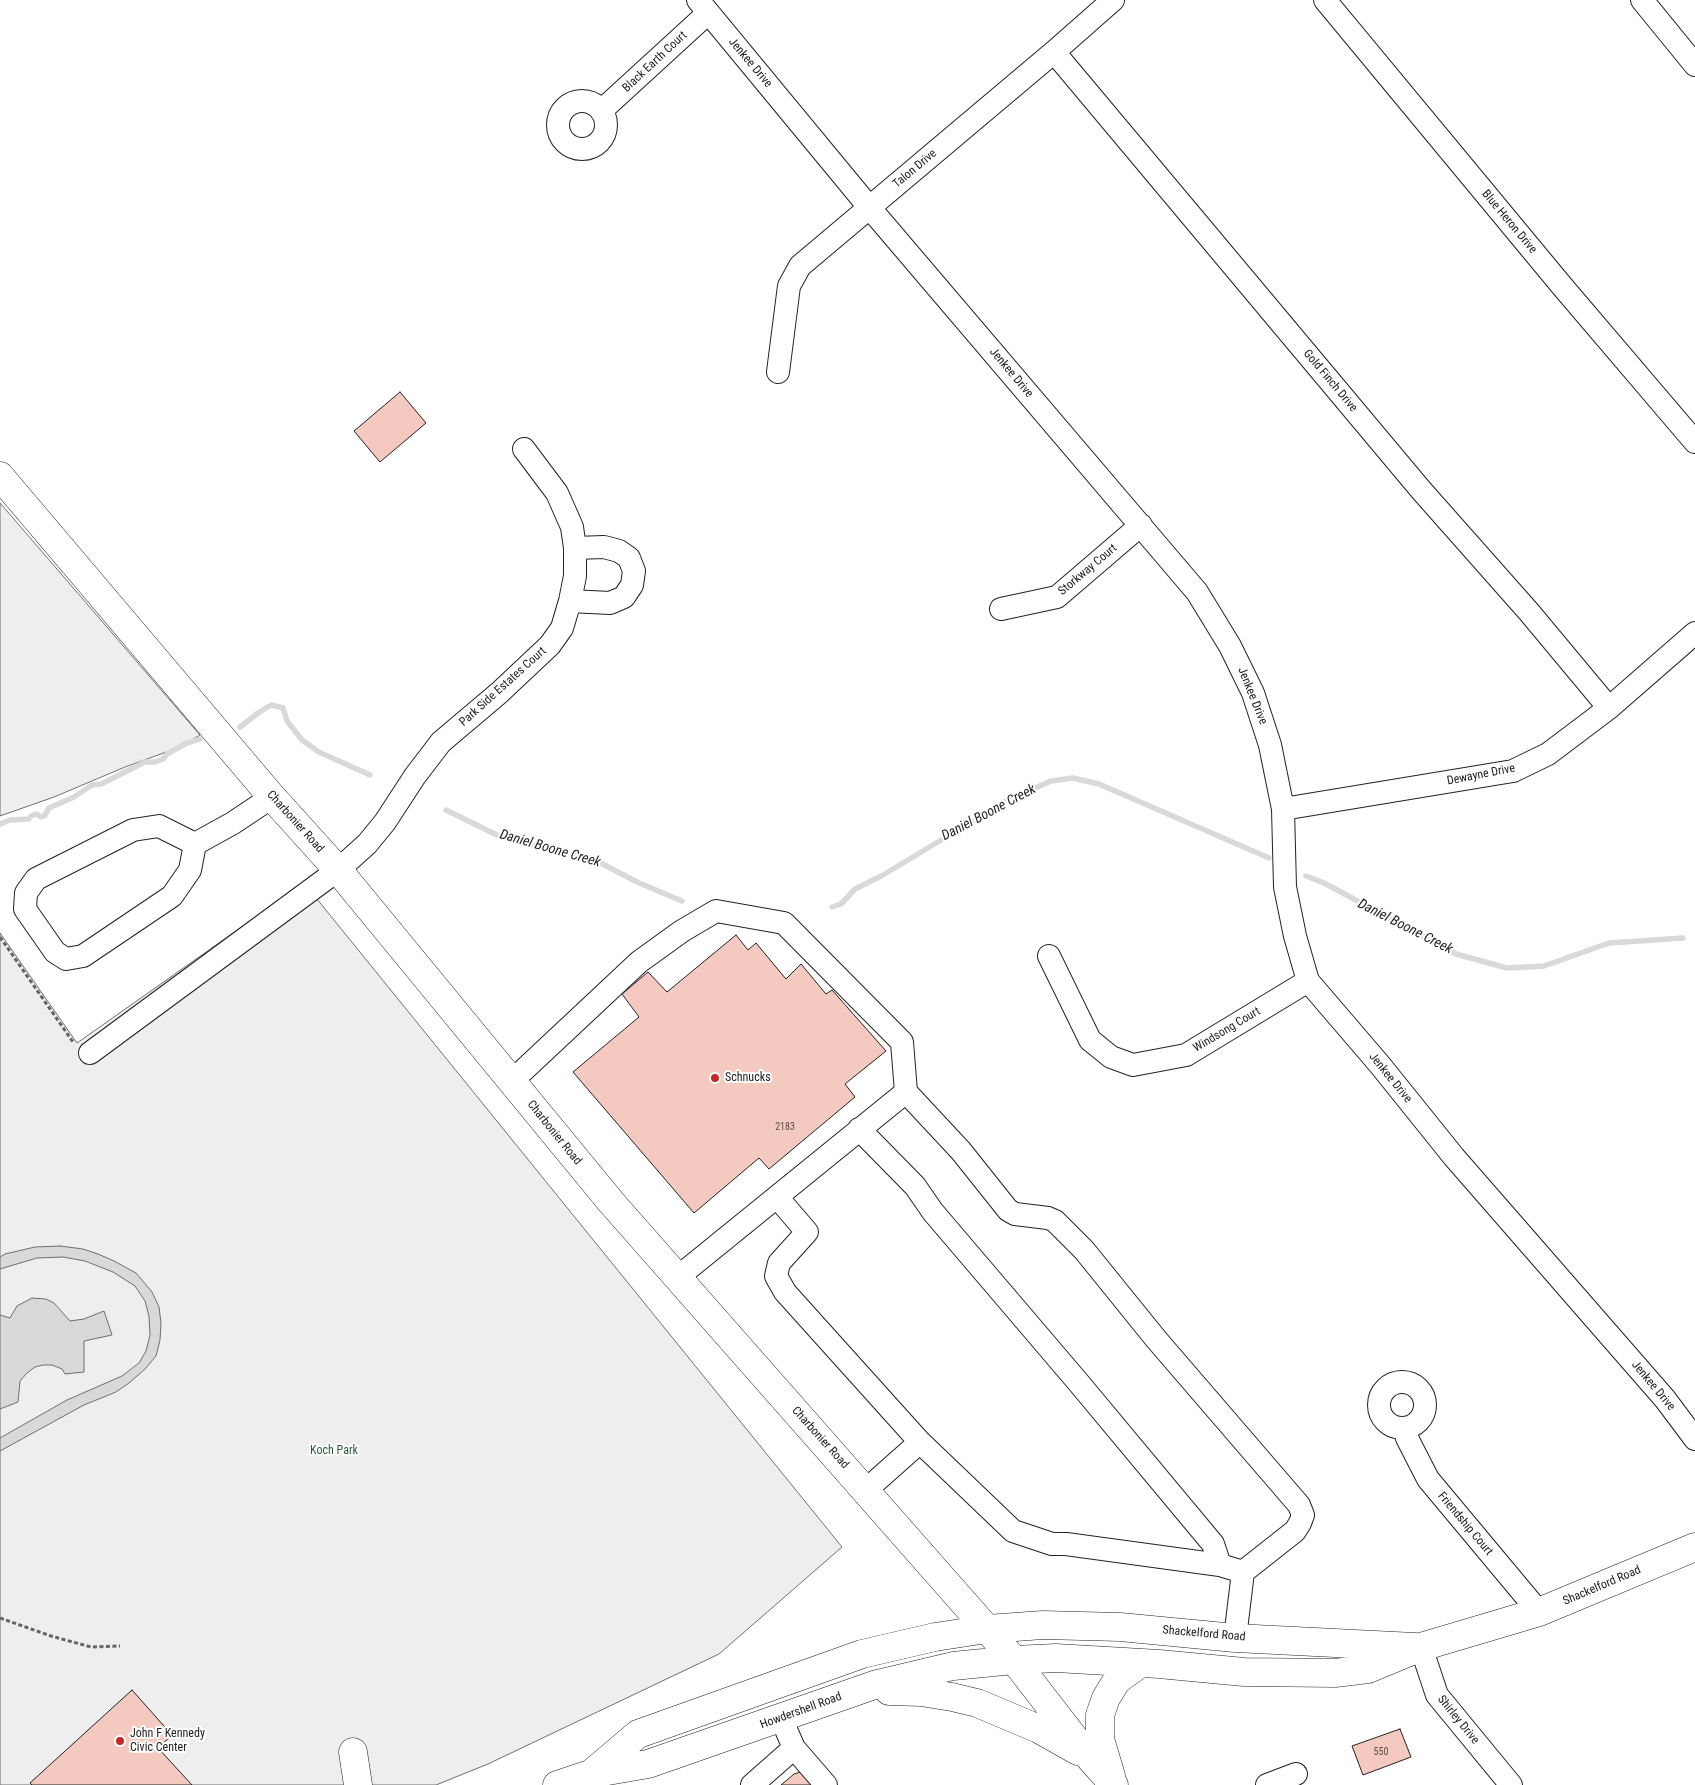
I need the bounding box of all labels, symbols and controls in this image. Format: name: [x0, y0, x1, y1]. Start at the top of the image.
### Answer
street label: Black Earth Court: [620, 29, 690, 95]
street label: Jenkee Drive: [725, 35, 775, 91]
street label: Talon Drive: [890, 147, 940, 191]
street label: Blue Heron Drive: [1478, 187, 1540, 257]
street label: Jenkee Drive: [986, 345, 1036, 401]
street label: Gold Finch Drive: [1300, 347, 1360, 415]
street label: Storkway Court: [1056, 541, 1120, 599]
street label: Park Side Estates Court: [457, 644, 549, 730]
street label: Jenkee Drive: [1234, 665, 1270, 727]
street label: Dewayne Drive: [1446, 761, 1516, 789]
water label: Daniel Boone Creek: [939, 781, 1039, 845]
street label: Charbonier Road: [263, 788, 327, 856]
water label: Daniel Boone Creek: [498, 827, 602, 871]
water label: Daniel Boone Creek: [1355, 896, 1455, 958]
street label: Windsong Court: [1191, 1004, 1263, 1056]
street label: Jenkee Drive: [1365, 1050, 1415, 1106]
place label: Schnucks: [725, 1071, 771, 1085]
marker: Schnucks: [709, 1072, 721, 1084]
street label: Charbonier Road: [524, 1098, 584, 1168]
house number: 2183: [775, 1121, 795, 1133]
street label: Jenkee Drive: [1628, 1358, 1678, 1414]
street label: Charbonier Road: [788, 1404, 852, 1472]
park label: Koch Park: [310, 1444, 358, 1458]
street label: Friendship Court: [1434, 1489, 1496, 1559]
street label: Shackelford Road: [1561, 1563, 1643, 1609]
street label: Shackelford Road: [1162, 1623, 1246, 1645]
street label: Howdershell Road: [758, 1690, 844, 1732]
street label: Shirley Drive: [1434, 1693, 1482, 1747]
place label: John F Kennedy Civic Center: [130, 1727, 205, 1755]
marker: John F Kennedy Civic Center: [114, 1735, 126, 1747]
house number: 550: [1374, 1746, 1388, 1758]

